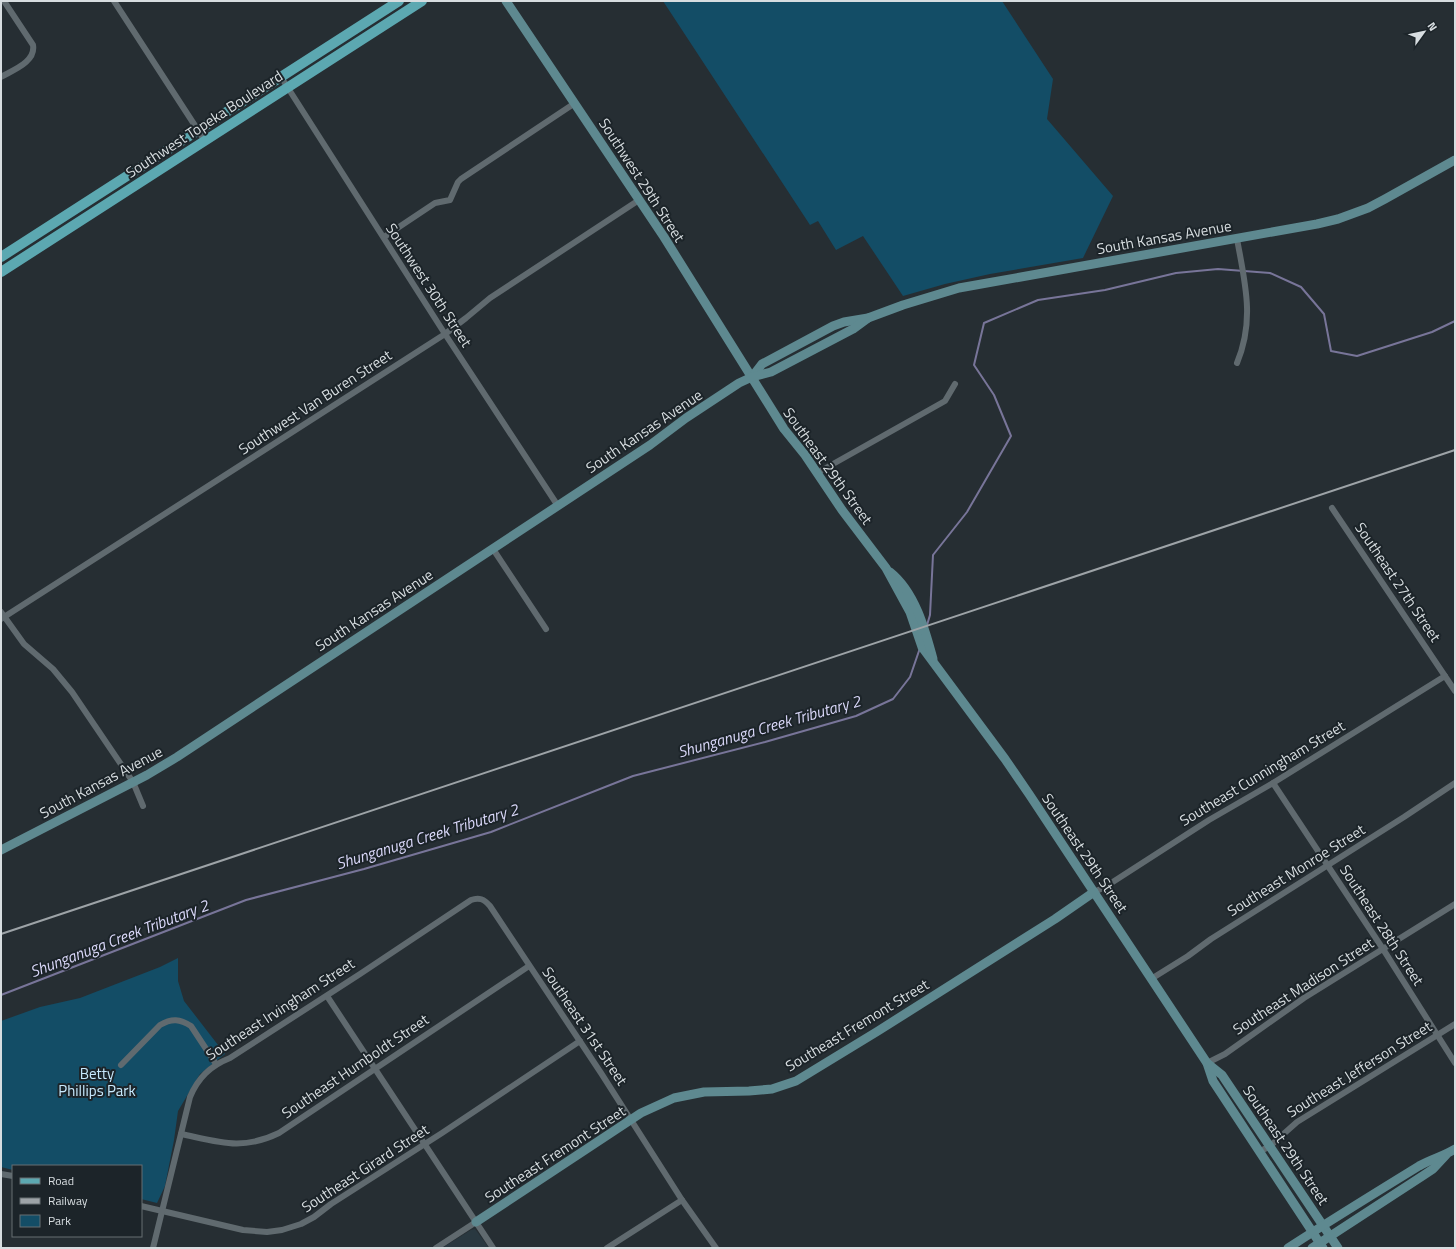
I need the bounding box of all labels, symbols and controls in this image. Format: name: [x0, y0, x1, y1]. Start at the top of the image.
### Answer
north arrow: [1404, 12, 1444, 52]
text: N: [1424, 19, 1441, 34]
street label: Southwest Topeka Boulevard: [121, 64, 287, 184]
street label: Southwest 29th Street: [593, 113, 691, 247]
street label: South Kansas Avenue: [1095, 214, 1233, 260]
street label: Southwest 30th Street: [380, 218, 478, 352]
street label: Southwest Van Buren Street: [234, 343, 397, 460]
street label: South Kansas Avenue: [581, 383, 707, 479]
street label: Southeast 29th Street: [778, 403, 879, 530]
street label: Southeast 27th Street: [1349, 518, 1447, 647]
street label: South Kansas Avenue: [311, 563, 437, 657]
water label: Shunganuga Creek Tributary 2: [675, 688, 864, 764]
street label: Southeast Cunningham Street: [1175, 714, 1350, 832]
street label: South Kansas Avenue: [35, 740, 167, 824]
street label: Southeast 29th Street: [1036, 789, 1134, 918]
water label: Shunganuga Creek Tributary 2: [333, 797, 522, 875]
street label: Southeast Monroe Street: [1222, 818, 1370, 922]
street label: Southeast 28th Street: [1334, 860, 1430, 991]
water label: Shunganuga Creek Tributary 2: [26, 893, 213, 983]
street label: Southeast Madison Street: [1228, 931, 1379, 1040]
street label: Southeast Irvingham Street: [201, 952, 359, 1066]
street label: Southeast 31st Street: [537, 962, 634, 1091]
street label: Southeast Fremont Street: [781, 973, 934, 1077]
street label: Southeast Humboldt Street: [277, 1008, 434, 1124]
street label: Southeast Jefferson Street: [1282, 1015, 1437, 1123]
park label: Betty Phillips Park: [58, 1062, 136, 1102]
street label: Southeast 29th Street: [1237, 1081, 1335, 1210]
street label: Southeast Fremont Street: [480, 1099, 631, 1208]
street label: Southeast Girard Street: [297, 1118, 434, 1218]
legend: [12, 1165, 142, 1237]
text: Road: [48, 1171, 74, 1190]
text: Railway: [48, 1191, 88, 1210]
text: Park: [48, 1211, 71, 1230]

